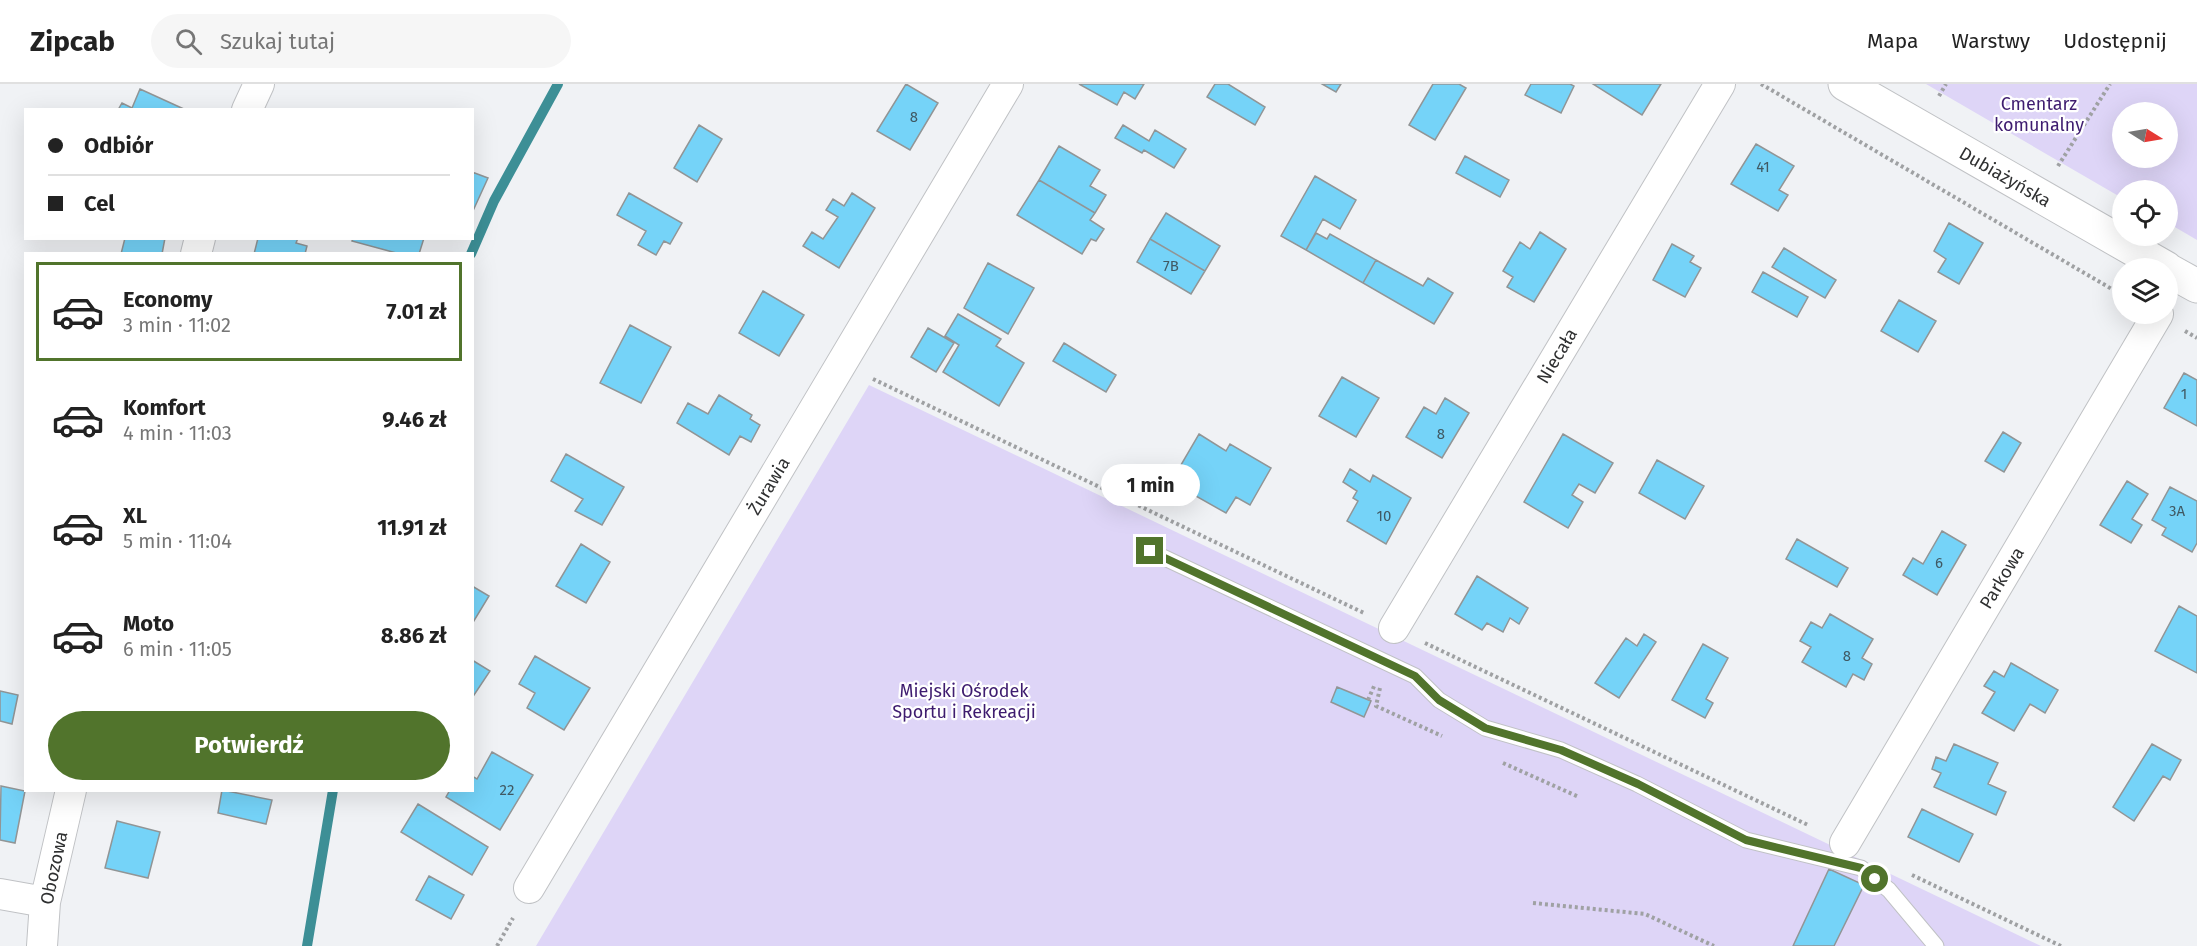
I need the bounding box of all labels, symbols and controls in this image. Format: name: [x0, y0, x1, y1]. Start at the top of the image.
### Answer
search box: [151, 14, 571, 68]
text: Zipcab: [30, 25, 115, 58]
icon: search: [172, 25, 205, 58]
text: Szukaj tutaj: [220, 28, 335, 55]
text: Mapa: [1867, 28, 1918, 54]
text: Warstwy: [1951, 28, 2030, 54]
text: Udostępnij: [2063, 28, 2167, 54]
park label: Cmentarz komunalny: [1994, 93, 2084, 136]
north arrow: [2112, 102, 2178, 168]
map controls: [2112, 102, 2178, 324]
house number: 8: [910, 108, 918, 126]
text: Odbiór: [84, 132, 153, 159]
street label: Dubiażyńska: [1955, 142, 2055, 212]
house number: 41: [1756, 158, 1770, 176]
button: locate: [2112, 180, 2178, 246]
text: Cel: [84, 190, 115, 217]
house number: 7B: [1163, 257, 1179, 275]
button: layers: [2112, 258, 2178, 324]
icon: car: [51, 285, 105, 339]
text: Economy: [123, 286, 212, 313]
text: 7.01 zł: [386, 298, 447, 325]
text: 3 min · 11:02: [123, 313, 231, 337]
street label: Niecała: [1532, 324, 1582, 388]
house number: 1: [2181, 385, 2187, 403]
icon: car: [51, 393, 105, 447]
text: Komfort: [123, 394, 206, 421]
text: 9.46 zł: [382, 406, 447, 433]
text: 4 min · 11:03: [123, 421, 232, 445]
house number: 8: [1437, 425, 1445, 443]
street label: Żurawia: [743, 453, 795, 519]
callout: 1 min: [1100, 464, 1200, 506]
text: 1 min: [1126, 473, 1175, 497]
icon: car: [51, 501, 105, 555]
text: XL: [123, 502, 147, 529]
house number: 3A: [2169, 502, 2185, 520]
house number: 10: [1377, 507, 1391, 525]
text: 11.91 zł: [377, 514, 447, 541]
text: 5 min · 11:04: [123, 529, 232, 553]
route end: [1136, 537, 1163, 564]
street label: Parkowa: [1975, 543, 2029, 613]
house number: 6: [1935, 554, 1943, 572]
icon: car: [51, 609, 105, 663]
text: Moto: [123, 610, 174, 637]
text: 8.86 zł: [381, 622, 447, 649]
text: 6 min · 11:05: [123, 637, 232, 661]
house number: 8: [1843, 647, 1851, 665]
park label: Miejski Ośrodek Sportu i Rekreacji: [892, 680, 1036, 723]
button: Potwierdź: [48, 711, 450, 780]
house number: 22: [500, 781, 514, 799]
street label: Obozowa: [36, 829, 72, 907]
route start: [1861, 865, 1888, 892]

